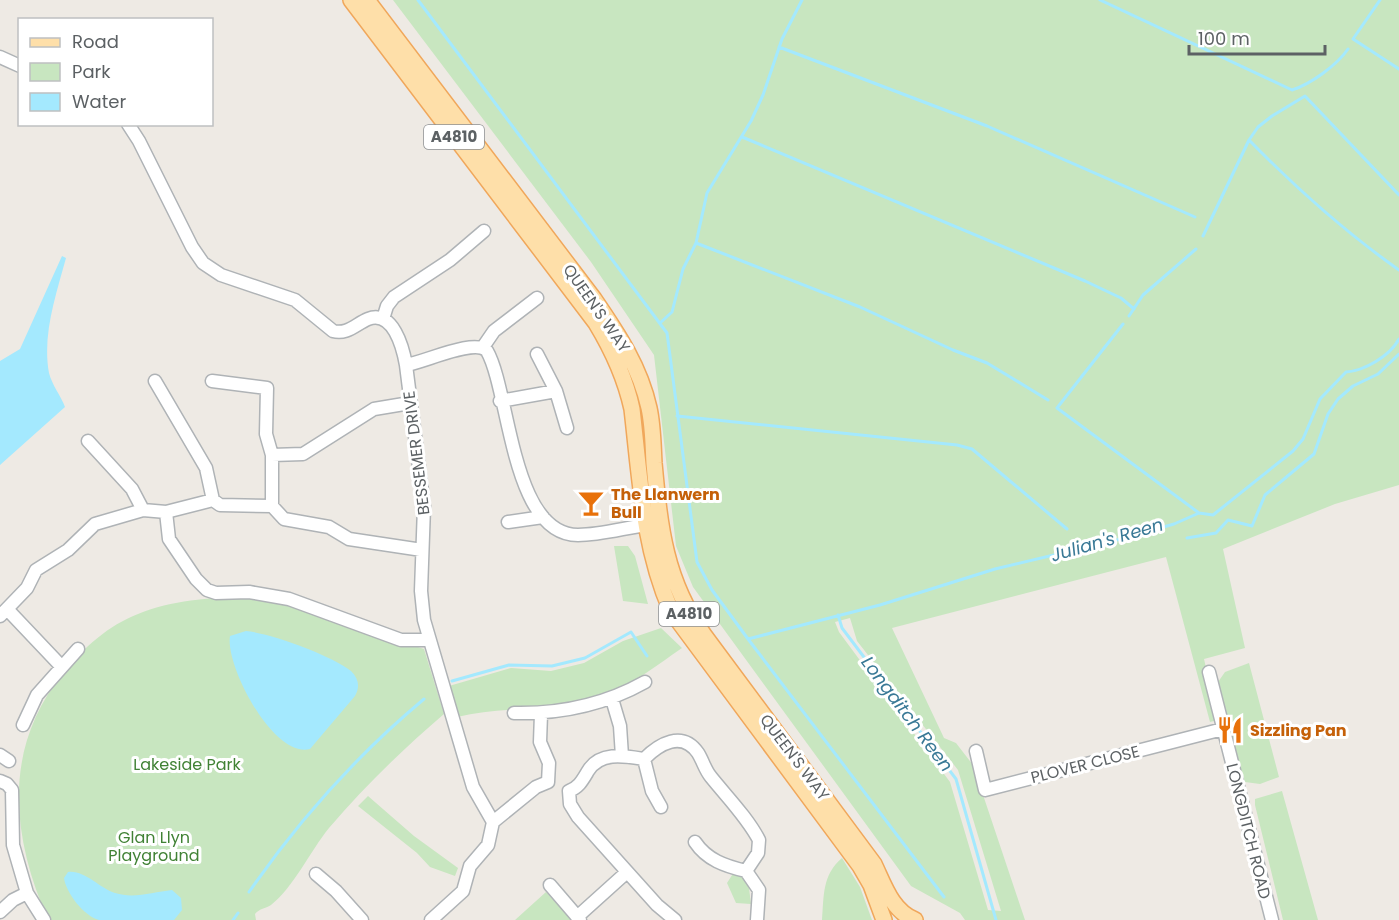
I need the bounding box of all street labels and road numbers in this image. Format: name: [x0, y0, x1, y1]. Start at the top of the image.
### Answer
road number: A4810: [424, 125, 484, 149]
street label: QUEEN'S WAY: [558, 259, 636, 358]
street label: BESSEMER DRIVE: [397, 390, 436, 516]
road number: A4810: [659, 602, 719, 626]
street label: QUEEN'S WAY: [754, 709, 835, 806]
street label: PLOVER CLOSE: [1028, 740, 1142, 789]
street label: LONGDITCH ROAD: [1221, 761, 1277, 901]

